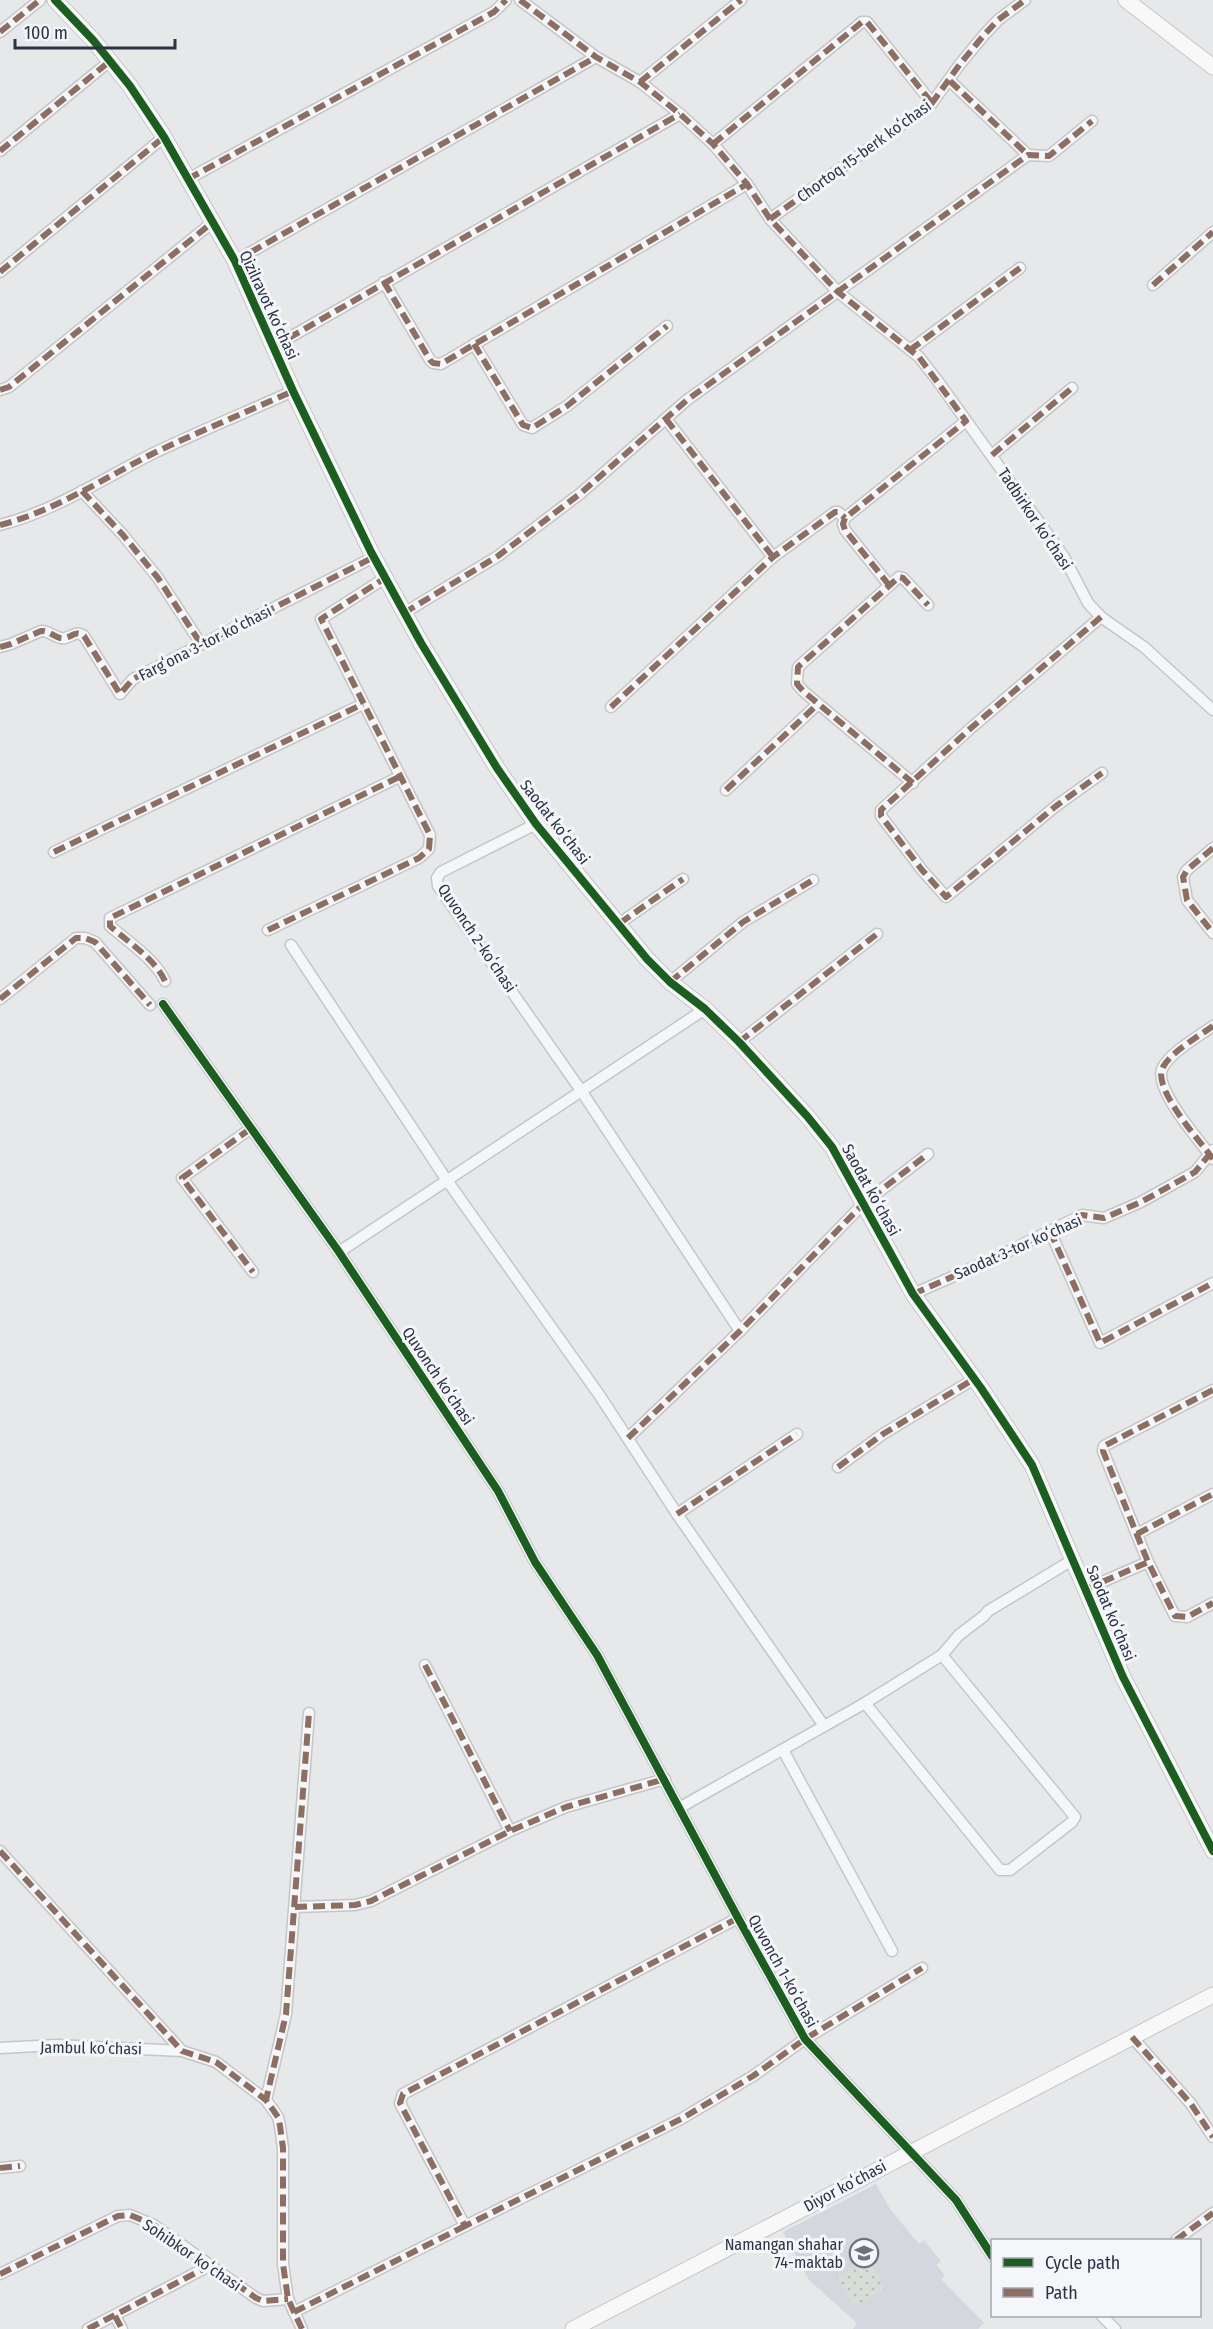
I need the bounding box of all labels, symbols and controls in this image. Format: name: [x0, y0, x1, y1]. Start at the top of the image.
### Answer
scale bar: [15, 12, 176, 50]
text: 100 m: [24, 22, 68, 44]
street label: Chortoq 15-berk koʻchasi: [793, 96, 935, 206]
street label: Qizilravot koʻchasi: [235, 247, 303, 363]
street label: Tadbirkor koʻchasi: [994, 464, 1076, 574]
street label: Fargʻona 3-tor koʻchasi: [135, 601, 275, 685]
street label: Saodat koʻchasi: [516, 776, 594, 868]
street label: Quvonch 2-koʻchasi: [434, 880, 520, 996]
street label: Saodat koʻchasi: [838, 1141, 904, 1239]
street label: Saodat 3-tor koʻchasi: [951, 1210, 1085, 1284]
street label: Quvonch koʻchasi: [398, 1323, 478, 1429]
street label: Saodat koʻchasi: [1082, 1562, 1140, 1664]
street label: Quvonch 1-koʻchasi: [744, 1911, 822, 2031]
street label: Jambul koʻchasi: [40, 2038, 142, 2058]
street label: Diyor koʻchasi: [800, 2156, 890, 2216]
street label: Sohibkor koʻchasi: [139, 2215, 245, 2295]
place label: Namangan shahar 74-maktab: [725, 2235, 843, 2272]
school or university icon: Namangan shahar 74-maktab: [848, 2237, 880, 2269]
legend: [991, 2239, 1201, 2317]
text: Cycle path: [1045, 2252, 1120, 2274]
text: Path: [1045, 2282, 1078, 2304]

